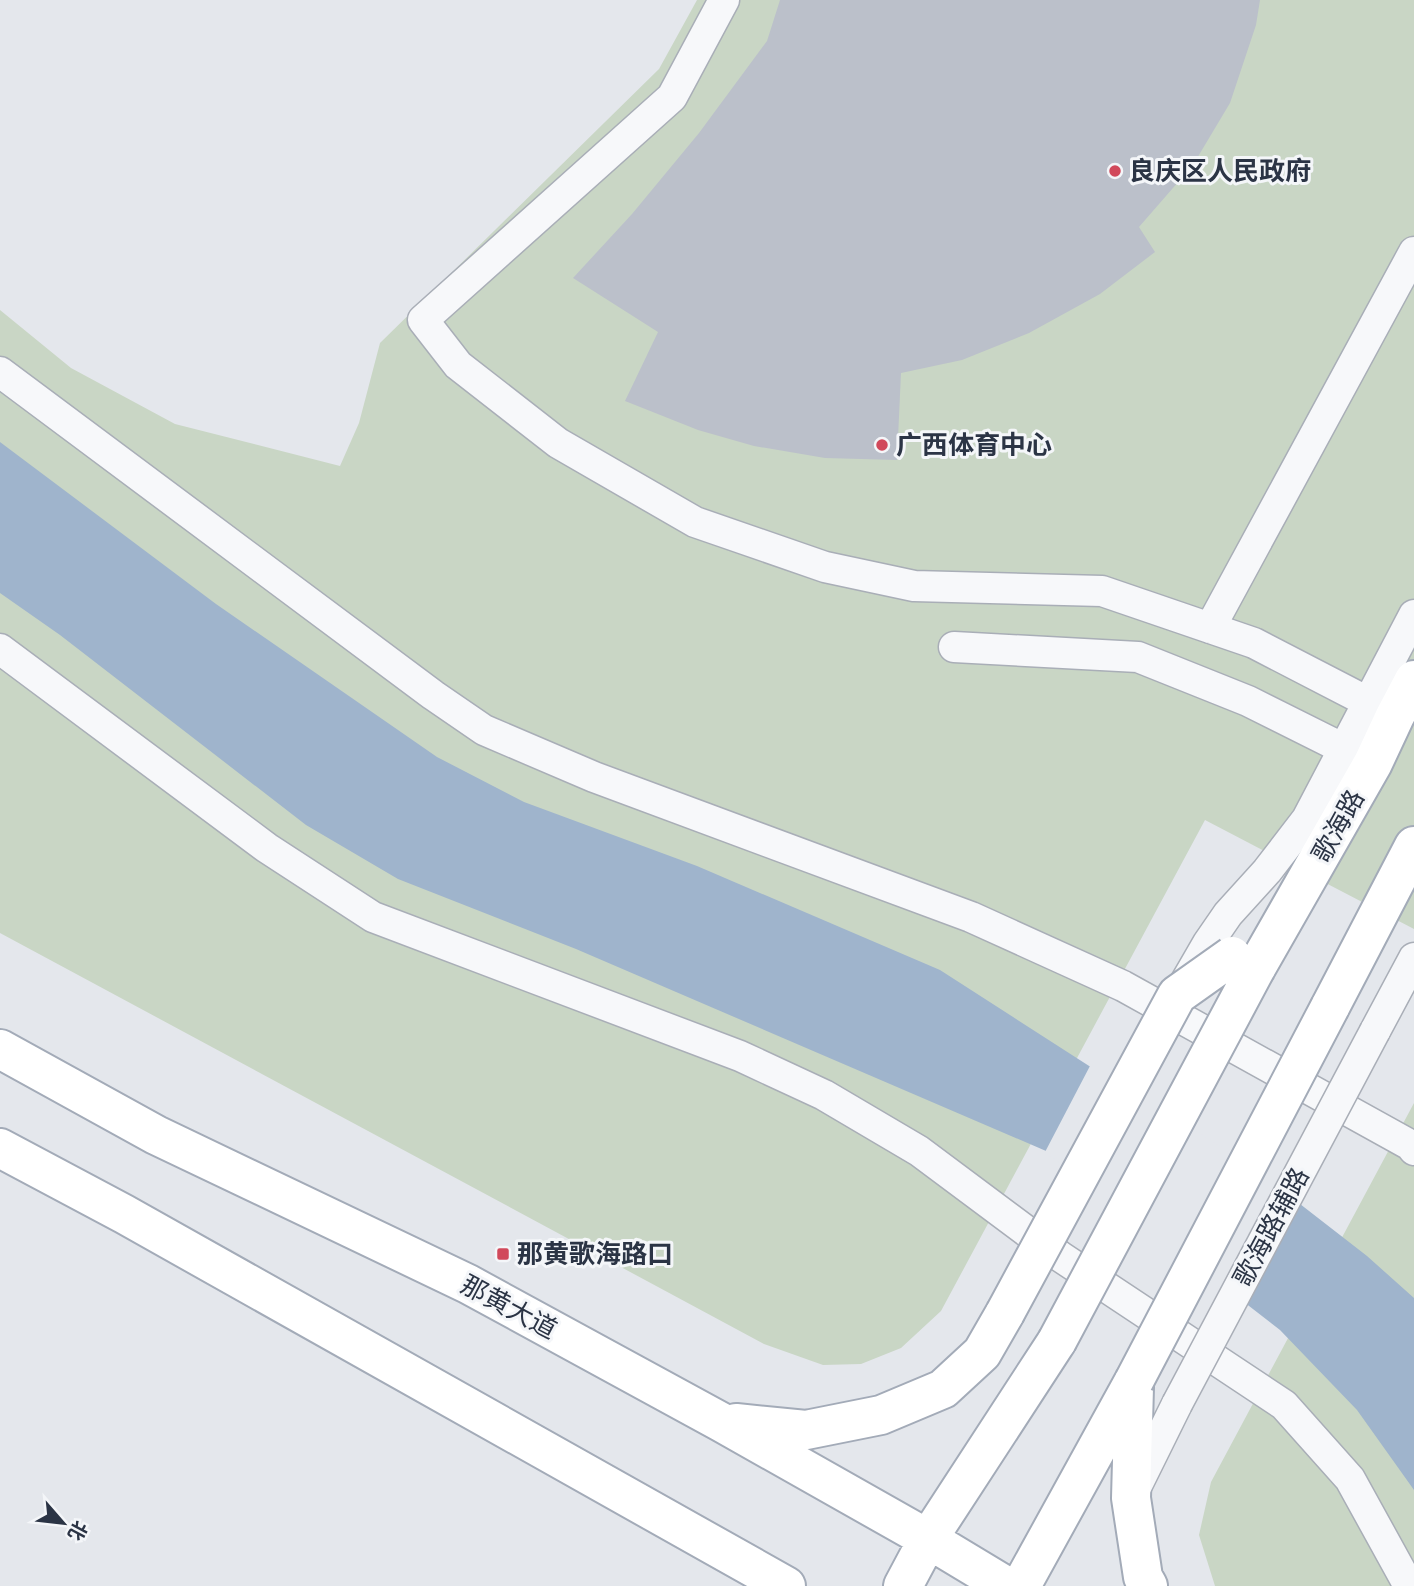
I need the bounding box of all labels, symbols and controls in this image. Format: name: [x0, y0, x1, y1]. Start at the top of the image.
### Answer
place label: 良庆区人民政府: [1129, 157, 1311, 188]
marker: 良庆区人民政府: [1107, 163, 1123, 179]
place label: 广西体育中心: [896, 431, 1052, 462]
marker: 广西体育中心: [874, 437, 890, 453]
street label: 歌海路: [1307, 785, 1372, 868]
street label: 歌海路辅路: [1228, 1163, 1317, 1292]
place label: 那黄歌海路口: [517, 1240, 673, 1271]
marker: 那黄歌海路口: [495, 1246, 511, 1262]
street label: 那黄大道: [455, 1270, 561, 1346]
north arrow: [28, 1488, 98, 1558]
text: 北: [62, 1516, 91, 1544]

